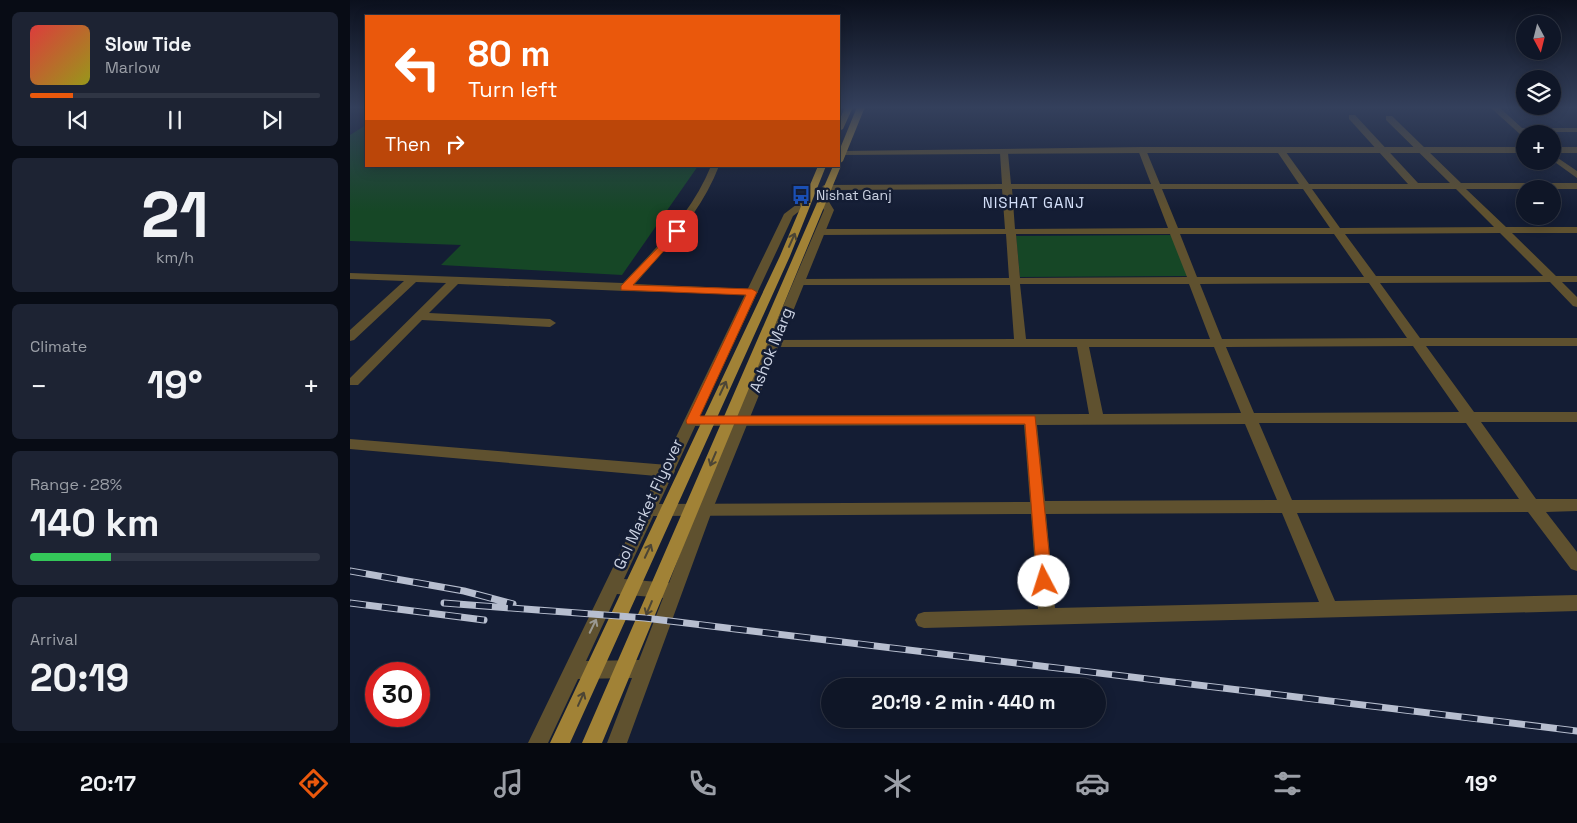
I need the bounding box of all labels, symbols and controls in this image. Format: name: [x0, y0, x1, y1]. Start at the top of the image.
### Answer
north arrow: [1516, 15, 1561, 60]
map controls: [1516, 15, 1561, 225]
text: Slow Tide: [105, 32, 191, 57]
text: 80 m: [468, 32, 550, 76]
icon: left: [385, 35, 450, 100]
text: Marlow: [105, 57, 161, 78]
button: layers: [1516, 70, 1561, 115]
text: Turn left: [468, 75, 558, 103]
icon: previous: [64, 106, 92, 134]
icon: pause: [161, 106, 189, 134]
icon: next: [258, 106, 286, 134]
button: +: [1516, 125, 1561, 170]
icon: right: [441, 130, 469, 158]
text: Then: [385, 132, 431, 157]
text: 21: [141, 173, 209, 256]
button: −: [1516, 180, 1561, 225]
bus stop icon: Nishat Ganj: [790, 184, 812, 206]
place label: Nishat Ganj: [816, 186, 892, 204]
district label: NISHAT GANJ: [983, 193, 1085, 212]
pin: [656, 210, 698, 252]
icon: arrive: [663, 217, 691, 245]
one-way arrow: [787, 233, 797, 248]
text: km/h: [156, 247, 194, 268]
street label: Ashok Marg: [744, 304, 798, 396]
text: Climate: [30, 336, 87, 357]
text: 19°: [147, 361, 203, 409]
text: −: [30, 368, 47, 404]
text: +: [303, 368, 320, 404]
one-way arrow: [719, 381, 729, 396]
street label: Gol Market Flyover: [608, 435, 688, 573]
one-way arrow: [708, 451, 717, 466]
text: Range · 28%: [30, 474, 122, 495]
text: 140 km: [30, 499, 160, 547]
one-way arrow: [644, 544, 654, 559]
position arrow: [1017, 554, 1069, 606]
one-way arrow: [644, 600, 654, 615]
one-way arrow: [588, 618, 598, 633]
text: Arrival: [30, 629, 78, 650]
text: 20:19: [30, 654, 129, 702]
speed limit sign: 30: [365, 662, 430, 727]
text: 20:19 · 2 min · 440 m: [872, 690, 1055, 715]
one-way arrow: [577, 692, 586, 707]
icon: directions: [296, 766, 331, 801]
icon: music: [491, 766, 526, 801]
icon: phone: [685, 766, 720, 801]
icon: climate: [880, 766, 915, 801]
icon: car: [1075, 766, 1110, 801]
icon: filters: [1270, 766, 1305, 801]
text: 20:17: [80, 769, 136, 797]
text: 19°: [1465, 769, 1497, 797]

